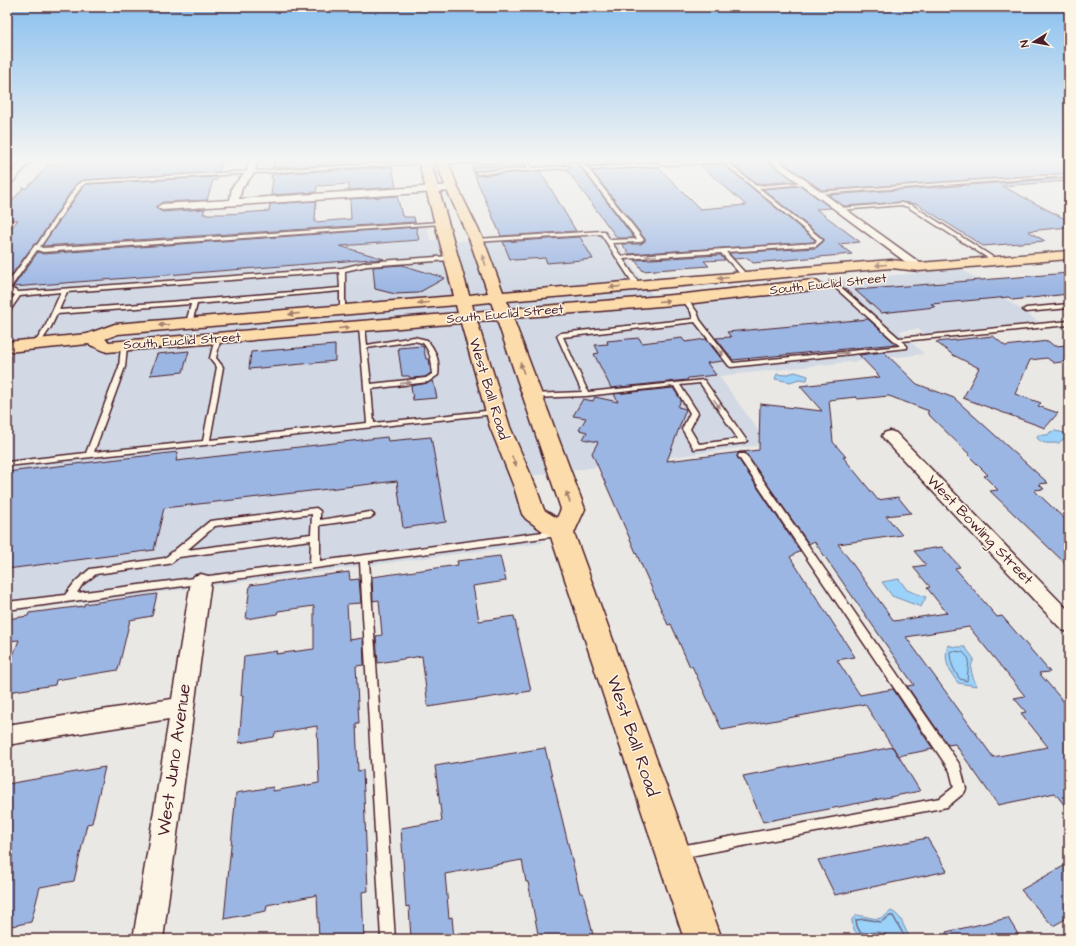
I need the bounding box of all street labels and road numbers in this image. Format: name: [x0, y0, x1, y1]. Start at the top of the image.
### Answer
street label: South Euclid Street: [769, 269, 888, 299]
street label: South Euclid Street: [446, 300, 565, 328]
street label: South Euclid Street: [123, 328, 242, 354]
street label: West Ball Road: [464, 336, 515, 443]
street label: West Bowling Street: [921, 470, 1038, 590]
street label: West Ball Road: [601, 672, 665, 800]
street label: West Juno Avenue: [151, 682, 197, 838]

